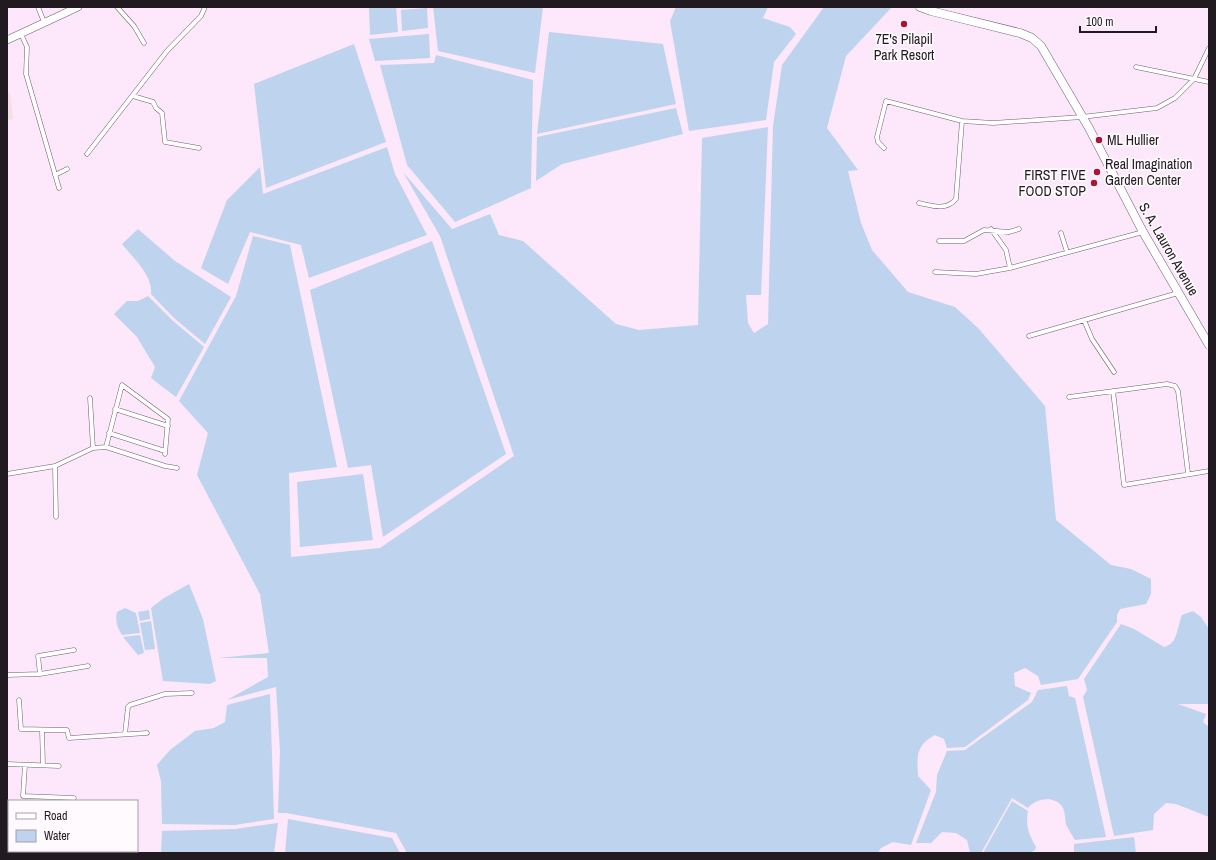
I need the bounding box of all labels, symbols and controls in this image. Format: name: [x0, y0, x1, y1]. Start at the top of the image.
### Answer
scale bar: [1080, 8, 1156, 34]
text: 100 m: [1086, 14, 1113, 30]
marker: 7E's Pilapil Park Resort: [899, 19, 909, 29]
place label: 7E's Pilapil Park Resort: [874, 30, 934, 64]
place label: ML Hullier: [1107, 131, 1159, 149]
marker: ML Hullier: [1094, 135, 1104, 145]
place label: Real Imagination Garden Center: [1105, 155, 1192, 189]
place label: FIRST FIVE FOOD STOP: [1019, 166, 1086, 200]
marker: Real Imagination Garden Center: [1092, 167, 1102, 177]
marker: FIRST FIVE FOOD STOP: [1089, 178, 1099, 188]
street label: S. A. Lauron Avenue: [1135, 199, 1203, 299]
legend: [8, 800, 138, 852]
text: Road: [44, 808, 68, 824]
text: Water: [44, 828, 71, 844]

